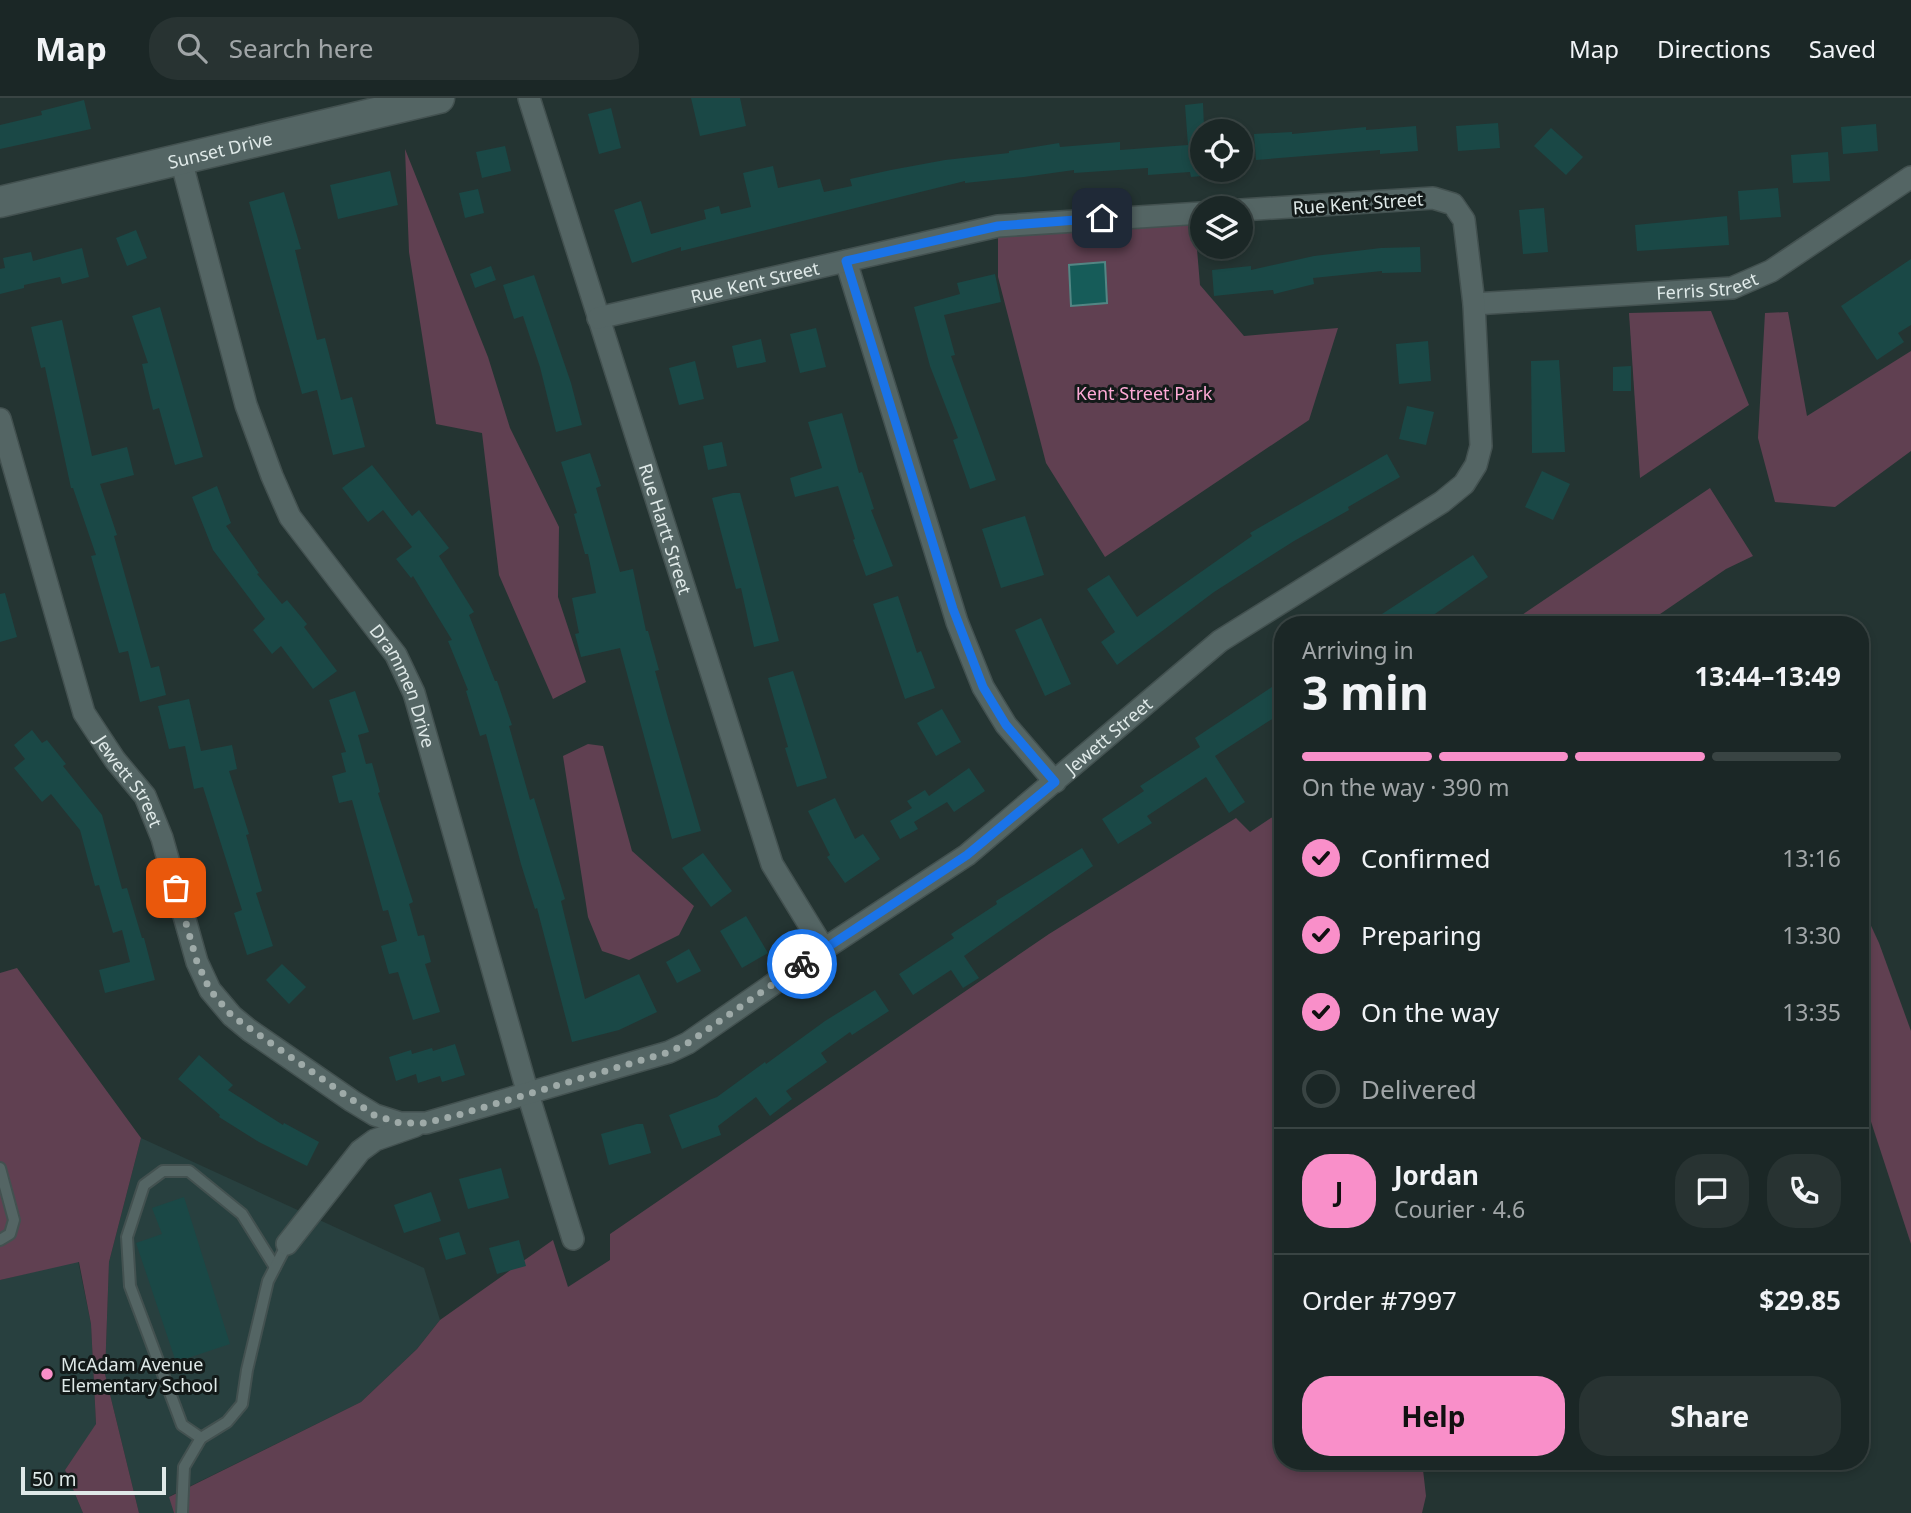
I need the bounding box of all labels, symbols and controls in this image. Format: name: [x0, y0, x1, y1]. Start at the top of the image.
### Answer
search box: [149, 17, 639, 80]
text: Map: [35, 26, 107, 71]
icon: search: [173, 29, 211, 67]
text: Search here: [229, 30, 373, 66]
text: Map: [1569, 32, 1619, 65]
text: Directions: [1657, 32, 1771, 65]
text: Saved: [1809, 32, 1876, 65]
map controls: [1190, 119, 1253, 259]
button: locate: [1190, 119, 1253, 182]
street label: Sunset Drive: [165, 126, 275, 174]
street label: Rue Kent Street: [1292, 186, 1425, 220]
pin: [1072, 188, 1132, 248]
button: layers: [1190, 196, 1253, 259]
icon: home: [1083, 199, 1121, 237]
street label: Rue Kent Street: [688, 255, 822, 308]
street label: Ferris Street: [1656, 266, 1762, 305]
park label: Kent Street Park: [1076, 381, 1213, 405]
street label: Rue Hartt Street: [634, 460, 698, 598]
street label: Drammen Drive: [364, 619, 441, 750]
text: Arriving in: [1302, 634, 1414, 666]
text: 13:44–13:49: [1694, 658, 1841, 694]
text: 3 min: [1302, 661, 1429, 723]
street label: Jewett Street: [1058, 691, 1157, 780]
street label: Jewett Street: [89, 729, 169, 831]
text: On the way · 390 m: [1302, 771, 1509, 803]
icon: check: [1302, 839, 1340, 877]
text: Confirmed: [1361, 840, 1491, 876]
text: 13:16: [1782, 842, 1841, 874]
pin: [146, 858, 206, 918]
icon: bag: [157, 869, 195, 907]
icon: check: [1302, 916, 1340, 954]
text: Preparing: [1361, 917, 1482, 953]
text: 13:30: [1782, 919, 1841, 951]
courier: [767, 929, 837, 999]
icon: bike: [783, 945, 821, 983]
icon: check: [1302, 993, 1340, 1031]
text: On the way: [1361, 994, 1499, 1030]
text: 13:35: [1782, 996, 1841, 1028]
text: Delivered: [1361, 1071, 1477, 1107]
button: chat: [1675, 1154, 1749, 1228]
button: phone: [1767, 1154, 1841, 1228]
text: Jordan: [1394, 1157, 1479, 1193]
text: J: [1335, 1173, 1343, 1209]
text: Courier · 4.6: [1394, 1193, 1525, 1225]
text: Order #7997: [1302, 1282, 1457, 1318]
text: $29.85: [1759, 1282, 1841, 1318]
place label: McAdam Avenue Elementary School: [61, 1352, 218, 1397]
marker: McAdam Avenue Elementary School: [39, 1366, 55, 1382]
button: Help: [1302, 1376, 1565, 1456]
button: Share: [1579, 1376, 1841, 1456]
scale bar: [21, 1464, 166, 1496]
text: 50 m: [32, 1466, 76, 1492]

